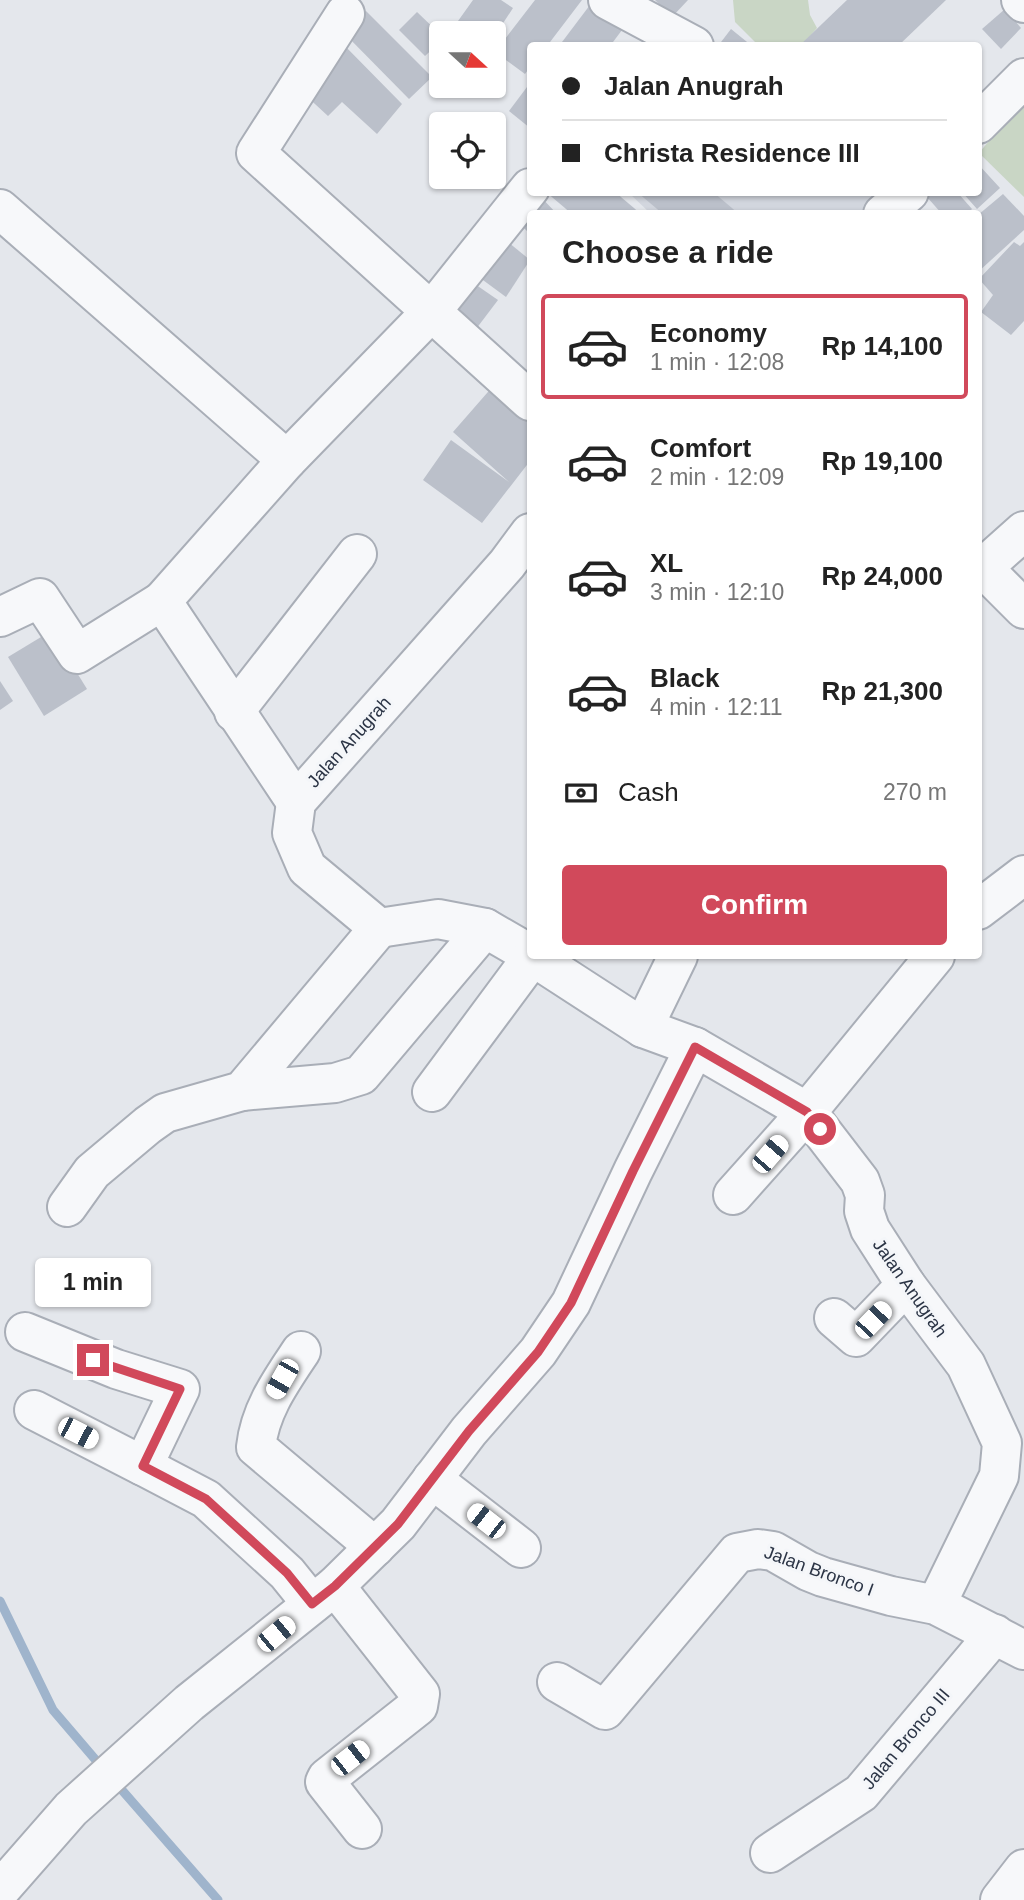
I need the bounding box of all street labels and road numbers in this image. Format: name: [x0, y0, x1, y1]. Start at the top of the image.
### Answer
street label: Jalan Anugrah: [303, 693, 395, 791]
street label: Jalan Anugrah: [869, 1235, 951, 1341]
street label: Jalan Bronco I: [762, 1542, 876, 1600]
street label: Jalan Bronco III: [858, 1685, 954, 1793]

